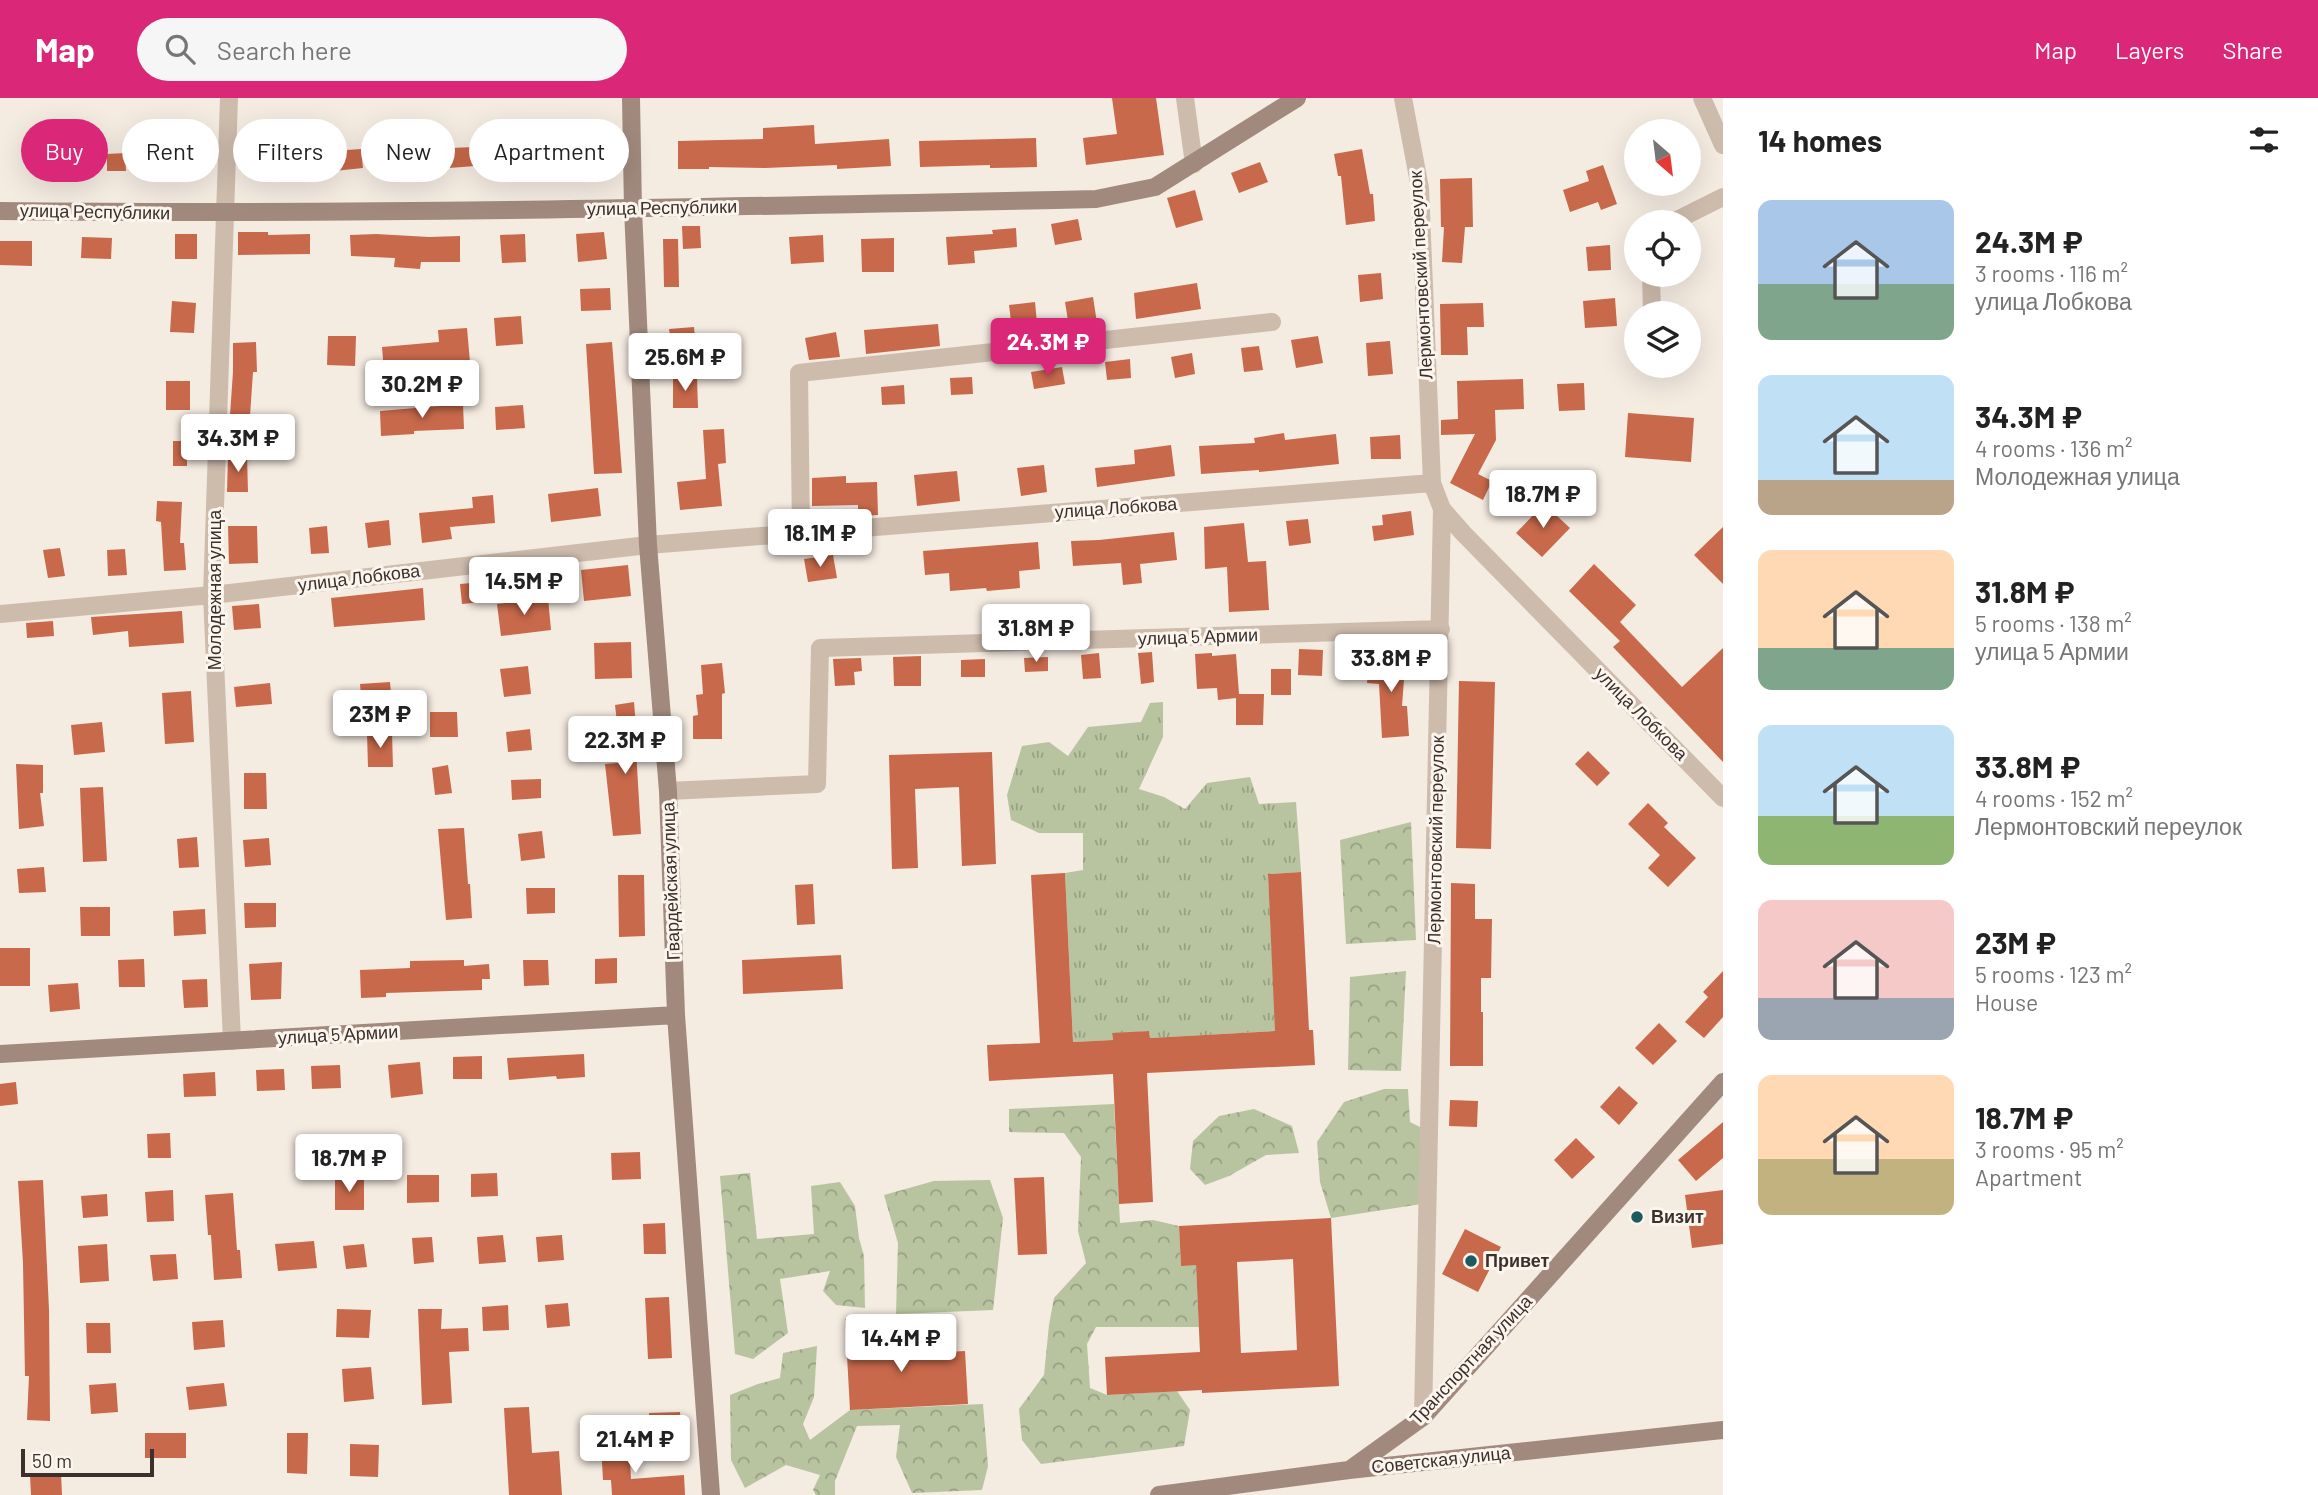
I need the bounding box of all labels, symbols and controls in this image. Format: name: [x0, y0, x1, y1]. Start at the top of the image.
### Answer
search box: [137, 18, 627, 81]
text: Map: [35, 29, 95, 69]
icon: search: [161, 30, 199, 68]
text: Search here: [217, 34, 352, 65]
text: Map: [2034, 35, 2077, 64]
text: Layers: [2115, 35, 2184, 64]
text: Share: [2222, 35, 2283, 64]
chip: Buy: [21, 119, 108, 182]
chip: Rent: [122, 119, 219, 182]
chip: Filters: [233, 119, 347, 182]
chip: New: [361, 119, 455, 182]
chip: Apartment: [469, 119, 629, 182]
north arrow: [1624, 119, 1701, 196]
map controls: [1624, 119, 1701, 378]
icon: filters: [2245, 121, 2283, 159]
text: 14 homes: [1758, 122, 1882, 158]
street label: Лермонтовский переулок: [1404, 170, 1436, 380]
street label: улица Республики: [587, 195, 737, 219]
street label: улица Республики: [20, 199, 170, 223]
button: locate: [1624, 210, 1701, 287]
text: 24.3M ₽: [1975, 223, 2083, 259]
icon: home: [1814, 228, 1898, 312]
text: 3 rooms · 116 m²: [1975, 259, 2128, 287]
text: улица Лобкова: [1975, 287, 2132, 315]
button: layers: [1624, 301, 1701, 378]
pin: 24.3M ₽: [983, 318, 1113, 378]
text: 24.3M ₽: [1007, 327, 1089, 355]
pin: 25.6M ₽: [620, 334, 750, 393]
text: 25.6M ₽: [644, 342, 726, 370]
pin: 30.2M ₽: [357, 360, 487, 420]
text: 30.2M ₽: [381, 369, 463, 397]
text: 34.3M ₽: [1975, 398, 2082, 434]
icon: home: [1814, 403, 1898, 487]
pin: 34.3M ₽: [173, 414, 303, 474]
text: 34.3M ₽: [197, 423, 279, 451]
text: 4 rooms · 136 m²: [1975, 434, 2133, 462]
text: Молодежная улица: [1975, 462, 2180, 490]
pin: 18.7M ₽: [1478, 470, 1608, 530]
text: 18.7M ₽: [1505, 479, 1581, 507]
street label: улица Лобкова: [1054, 492, 1179, 522]
street label: Молодежная улица: [203, 509, 225, 670]
pin: 18.1M ₽: [755, 510, 885, 569]
text: 18.1M ₽: [784, 518, 856, 546]
street label: улица Лобкова: [297, 558, 422, 595]
pin: 14.5M ₽: [459, 558, 589, 617]
text: 14.5M ₽: [485, 566, 563, 594]
text: 31.8M ₽: [1975, 573, 2075, 609]
icon: home: [1814, 578, 1898, 662]
pin: 31.8M ₽: [971, 604, 1101, 664]
text: 5 rooms · 138 m²: [1975, 609, 2132, 637]
text: 31.8M ₽: [998, 613, 1074, 641]
street label: улица 5 Армии: [1137, 623, 1259, 649]
pin: 33.8M ₽: [1326, 634, 1456, 694]
text: улица 5 Армии: [1975, 637, 2129, 665]
text: 33.8M ₽: [1351, 643, 1431, 671]
street label: улица Лобкова: [1591, 662, 1694, 765]
pin: 23M ₽: [331, 690, 429, 750]
text: 23M ₽: [349, 699, 411, 727]
pin: 22.3M ₽: [560, 716, 690, 776]
text: 22.3M ₽: [584, 725, 666, 753]
street label: Лермонтовский переулок: [1422, 735, 1448, 945]
text: 33.8M ₽: [1975, 748, 2080, 784]
icon: home: [1814, 753, 1898, 837]
text: 4 rooms · 152 m²: [1975, 784, 2133, 812]
street label: Гвардейская улица: [656, 801, 684, 961]
text: Лермонтовский переулок: [1975, 812, 2242, 840]
text: 23M ₽: [1975, 924, 2056, 960]
icon: home: [1814, 928, 1898, 1012]
text: 5 rooms · 123 m²: [1975, 960, 2132, 988]
text: House: [1975, 988, 2038, 1016]
street label: улица 5 Армии: [277, 1020, 399, 1048]
text: 18.7M ₽: [1975, 1099, 2073, 1135]
icon: home: [1814, 1103, 1898, 1187]
pin: 18.7M ₽: [284, 1134, 414, 1194]
text: 3 rooms · 95 m²: [1975, 1135, 2124, 1163]
text: 18.7M ₽: [311, 1143, 387, 1171]
text: Apartment: [1975, 1163, 2082, 1191]
place label: Визит: [1651, 1205, 1704, 1227]
marker: Визит: [1629, 1209, 1645, 1225]
place label: Привет: [1485, 1249, 1550, 1271]
marker: Привет: [1463, 1253, 1479, 1269]
street label: Транспортная улица: [1404, 1289, 1537, 1429]
pin: 14.4M ₽: [836, 1314, 966, 1374]
text: 14.4M ₽: [861, 1323, 941, 1351]
pin: 21.4M ₽: [570, 1416, 700, 1475]
text: 21.4M ₽: [596, 1424, 674, 1452]
street label: Советская улица: [1370, 1441, 1513, 1477]
scale bar: [21, 1446, 154, 1478]
text: 50 m: [32, 1449, 72, 1472]

